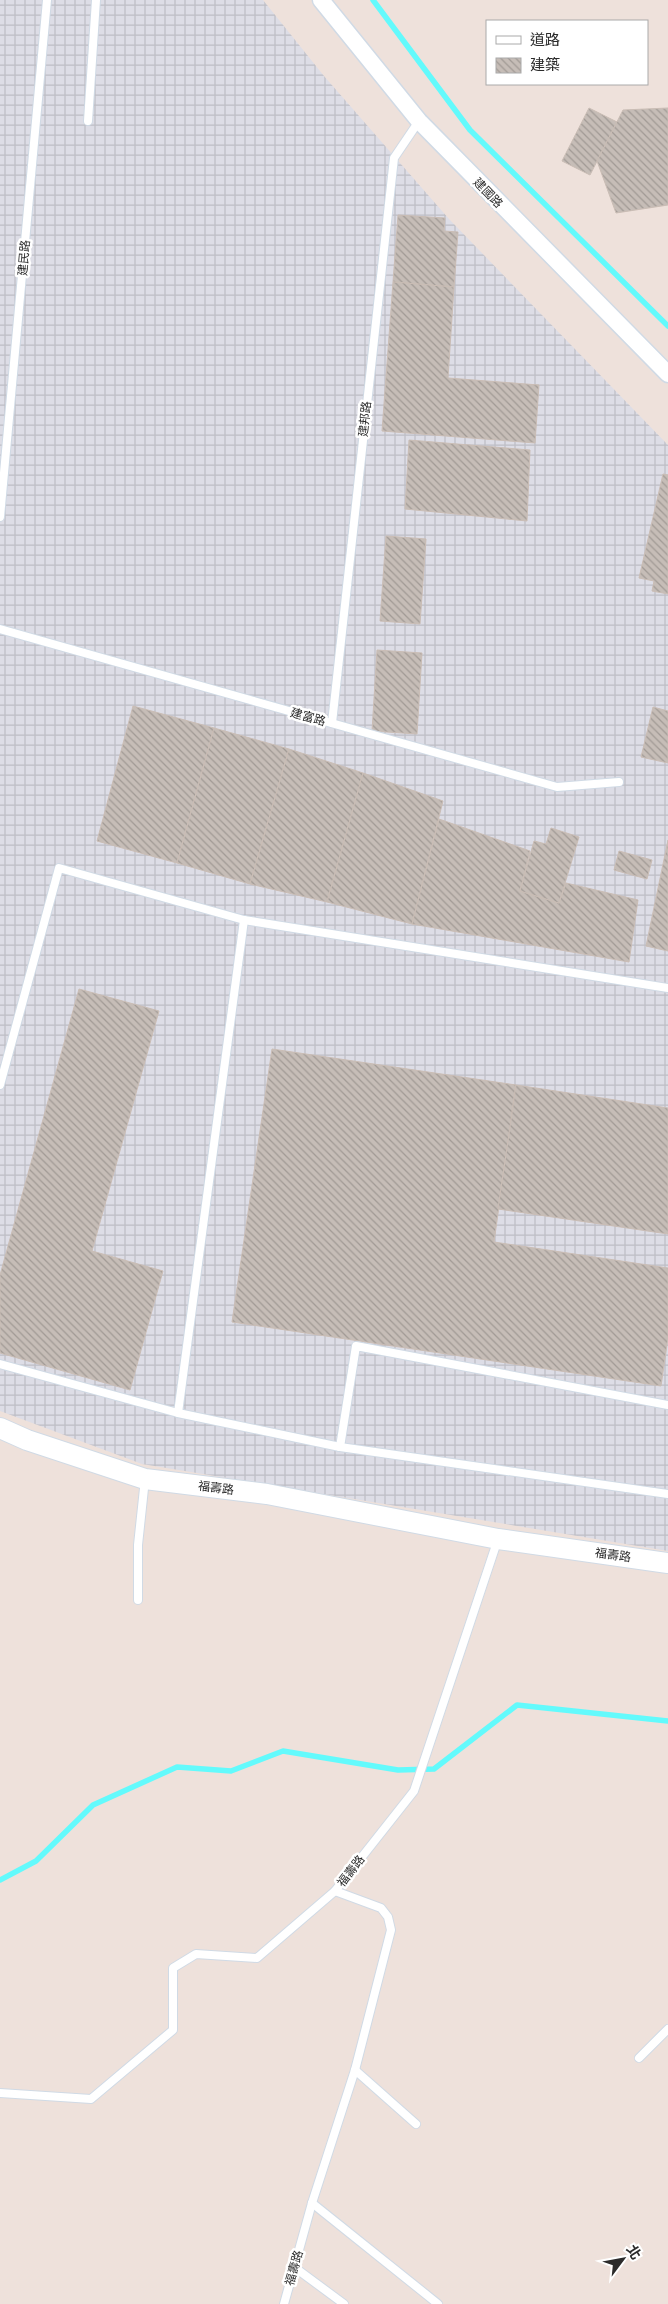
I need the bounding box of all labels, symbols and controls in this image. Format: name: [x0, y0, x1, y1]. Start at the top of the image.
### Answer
legend: [486, 20, 648, 85]
text: 道路: [530, 31, 560, 49]
text: 建築: [530, 56, 560, 74]
street label: 建國路: [470, 175, 506, 211]
street label: 建民路: [15, 239, 33, 277]
street label: 建邦路: [356, 400, 374, 438]
street label: 建富路: [289, 705, 327, 729]
street label: 福壽路: [197, 1479, 235, 1497]
street label: 福壽路: [594, 1546, 632, 1564]
street label: 福壽路: [334, 1853, 368, 1889]
north arrow: [598, 2234, 648, 2284]
text: 北: [623, 2242, 645, 2263]
street label: 福壽路: [282, 2249, 306, 2287]

